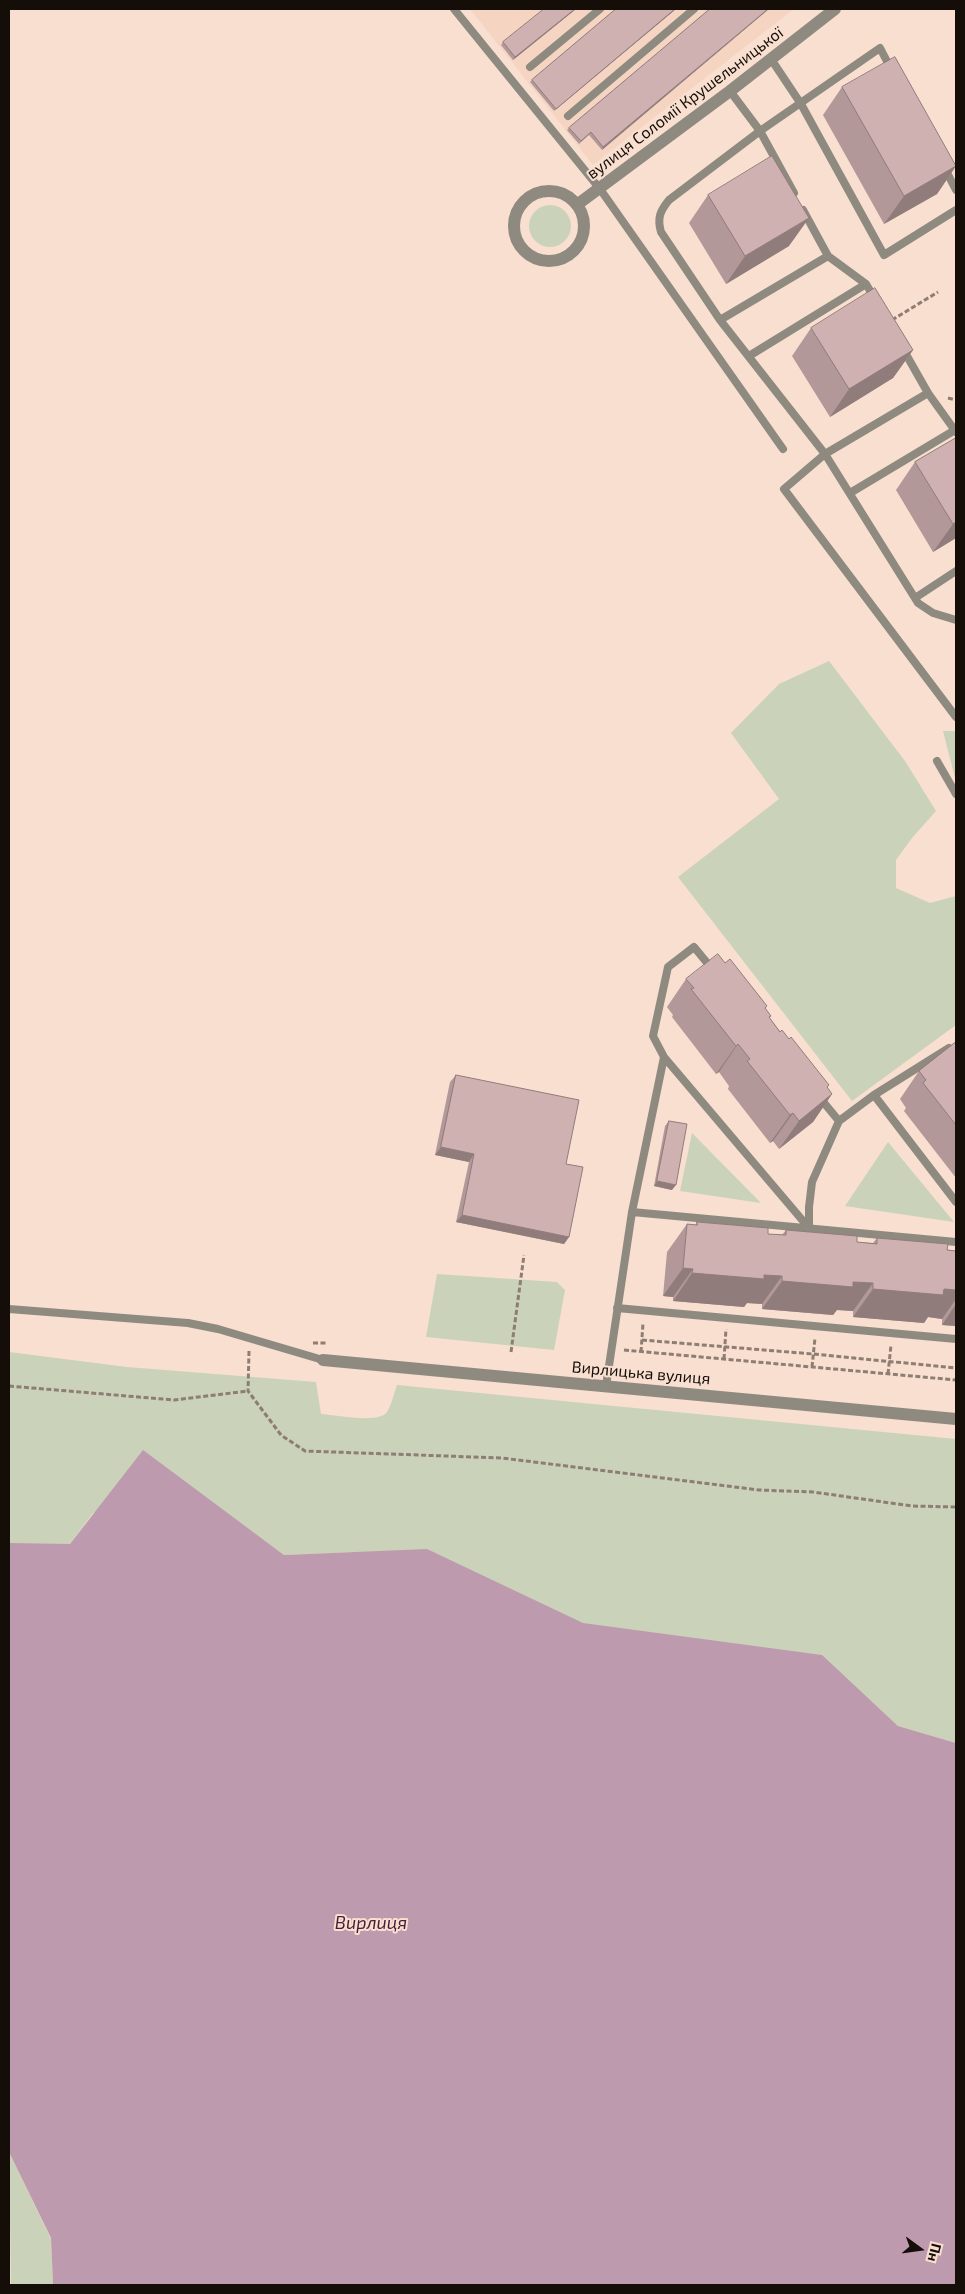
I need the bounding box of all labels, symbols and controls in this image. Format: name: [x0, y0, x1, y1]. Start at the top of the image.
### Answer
street label: вулиця Соломії Крушельницької: [583, 23, 787, 183]
street label: Вирлицька вулиця: [571, 1357, 711, 1389]
water label: Вирлиця: [335, 1912, 407, 1934]
north arrow: [895, 2224, 945, 2274]
text: Пн: [925, 2242, 945, 2264]

